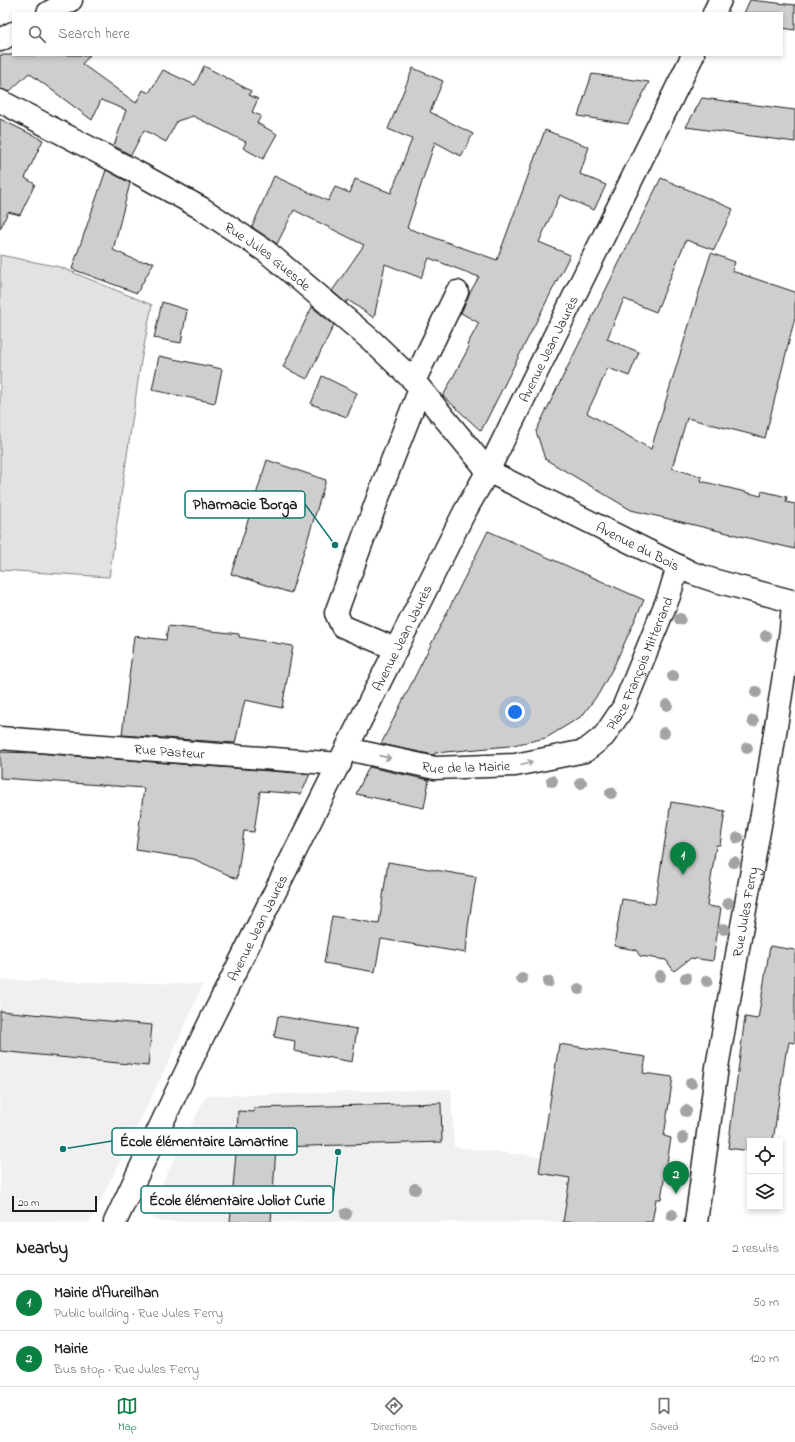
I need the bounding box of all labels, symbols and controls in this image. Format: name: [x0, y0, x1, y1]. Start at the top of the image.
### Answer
search box: [12, 12, 783, 56]
icon: search: [26, 23, 48, 45]
text: Search here: [58, 23, 130, 45]
street label: Rue Jules Guesde: [220, 217, 315, 297]
street label: Avenue Jean Jaurès: [514, 292, 585, 406]
callout: Pharmacie Borga: [185, 491, 305, 518]
text: Pharmacie Borga: [193, 494, 297, 518]
street label: Avenue du Bois: [592, 518, 683, 577]
street label: Avenue Jean Jaurès: [368, 581, 439, 695]
street label: Place François Mitterrand: [602, 594, 680, 735]
your location: [505, 702, 525, 722]
street label: Rue Pasteur: [133, 739, 206, 766]
one-way arrow: [378, 754, 391, 762]
street label: Rue de la Mairie: [420, 756, 511, 780]
one-way arrow: [521, 758, 534, 766]
pin: 1: [670, 842, 696, 875]
street label: Rue Jules Ferry: [728, 865, 765, 959]
street label: Avenue Jean Jaurès: [223, 871, 294, 985]
callout: École élémentaire Lamartine: [112, 1128, 297, 1155]
text: École élémentaire Lamartine: [120, 1131, 290, 1153]
map controls: [747, 1138, 783, 1210]
button: locate: [747, 1138, 783, 1174]
pin: 2: [663, 1161, 689, 1194]
button: layers: [747, 1174, 783, 1210]
callout: École élémentaire Joliot Curie: [141, 1186, 333, 1213]
text: École élémentaire Joliot Curie: [149, 1190, 326, 1212]
scale bar: [12, 1194, 97, 1213]
text: 20 m: [18, 1195, 40, 1211]
text: Nearby: [16, 1236, 68, 1261]
text: 2 results: [732, 1239, 779, 1258]
text: Mairie d'Aureilhan: [54, 1282, 159, 1304]
text: 1: [27, 1293, 31, 1312]
text: 50 m: [753, 1293, 779, 1312]
text: Public building · Rue Jules Ferry: [54, 1304, 223, 1323]
text: Mairie: [54, 1338, 88, 1360]
text: 2: [26, 1349, 32, 1368]
text: 120 m: [749, 1349, 779, 1368]
text: Bus stop · Rue Jules Ferry: [54, 1360, 199, 1379]
tab: Map: [116, 1395, 138, 1435]
tab: Directions: [371, 1395, 417, 1435]
tab: Saved: [650, 1395, 679, 1435]

